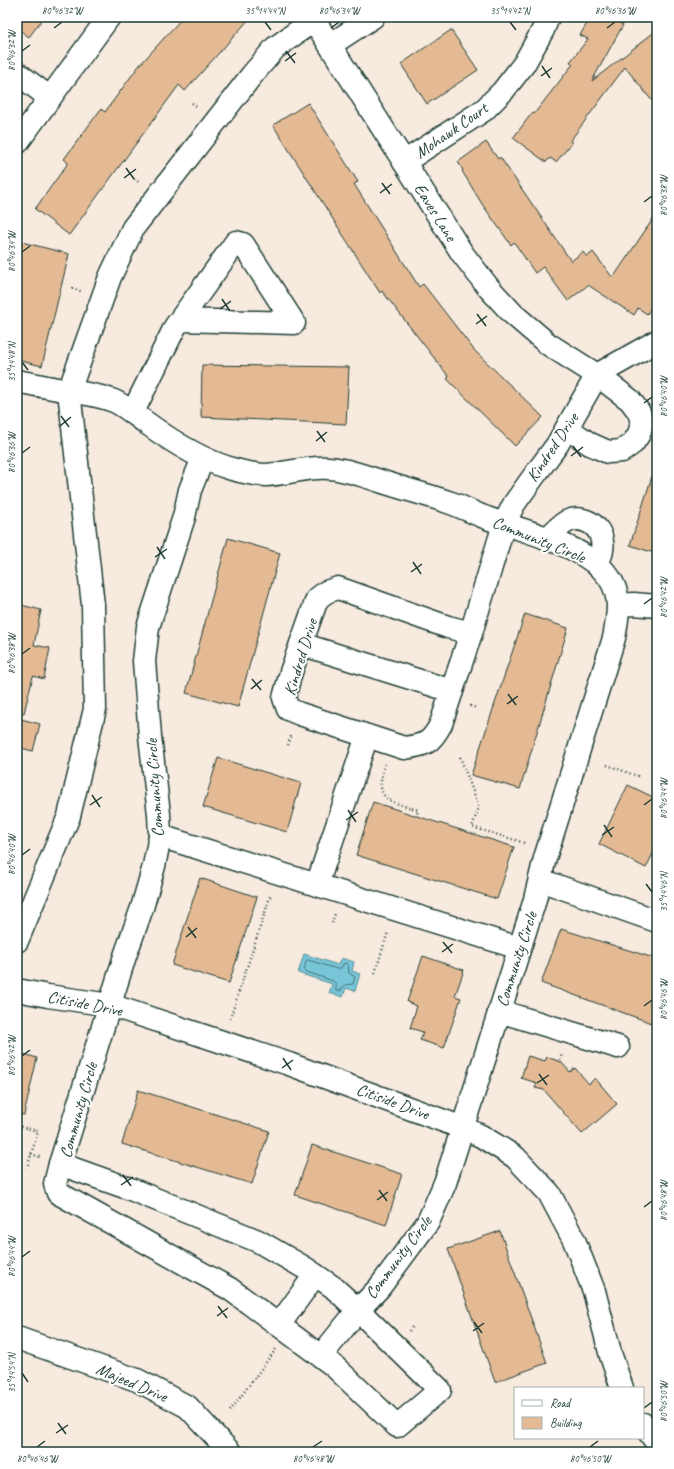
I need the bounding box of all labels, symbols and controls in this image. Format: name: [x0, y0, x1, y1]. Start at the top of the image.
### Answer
text: 80°46'32"W: [42, 4, 84, 17]
text: 35°14'44"N: [245, 4, 287, 17]
text: 80°46'34"W: [319, 4, 361, 17]
text: 35°14'42"N: [490, 4, 532, 17]
text: 80°46'36"W: [595, 4, 637, 17]
text: 80°46'32"W: [5, 29, 18, 71]
street label: Mohawk Court: [411, 96, 494, 163]
text: 80°46'38"W: [657, 174, 670, 216]
street label: Eaves Lane: [410, 179, 462, 246]
text: 80°46'34"W: [5, 230, 18, 272]
text: 35°14'48"N: [5, 340, 18, 382]
text: 80°46'40"W: [657, 375, 670, 417]
street label: Kindred Drive: [522, 408, 584, 486]
text: 80°46'36"W: [5, 431, 18, 473]
street label: Community Circle: [489, 511, 590, 568]
text: 80°46'42"W: [657, 576, 670, 618]
street label: Kindred Drive: [279, 615, 322, 698]
text: 80°46'38"W: [5, 632, 18, 674]
street label: Community Circle: [140, 737, 168, 838]
text: 80°46'44"W: [657, 777, 670, 819]
text: 80°46'40"W: [5, 833, 18, 875]
text: 35°14'46"N: [657, 870, 670, 912]
street label: Community Circle: [491, 908, 542, 1009]
text: 80°46'46"W: [657, 978, 670, 1020]
street label: Citiside Drive: [46, 986, 126, 1021]
text: 80°46'42"W: [5, 1034, 18, 1076]
street label: Community Circle: [55, 1059, 103, 1160]
street label: Citiside Drive: [354, 1079, 433, 1125]
text: 80°46'48"W: [657, 1179, 670, 1221]
street label: Community Circle: [360, 1211, 437, 1303]
text: 80°46'44"W: [5, 1235, 18, 1277]
text: 35°14'54"N: [5, 1351, 18, 1393]
street label: Majeed Drive: [93, 1358, 172, 1407]
text: 80°46'50"W: [657, 1380, 670, 1422]
legend: [514, 1387, 644, 1439]
text: Road: [550, 1395, 572, 1411]
text: Building: [550, 1415, 582, 1431]
text: 80°46'46"W: [17, 1452, 59, 1465]
text: 80°46'48"W: [293, 1452, 335, 1465]
text: 80°46'50"W: [570, 1452, 612, 1465]

